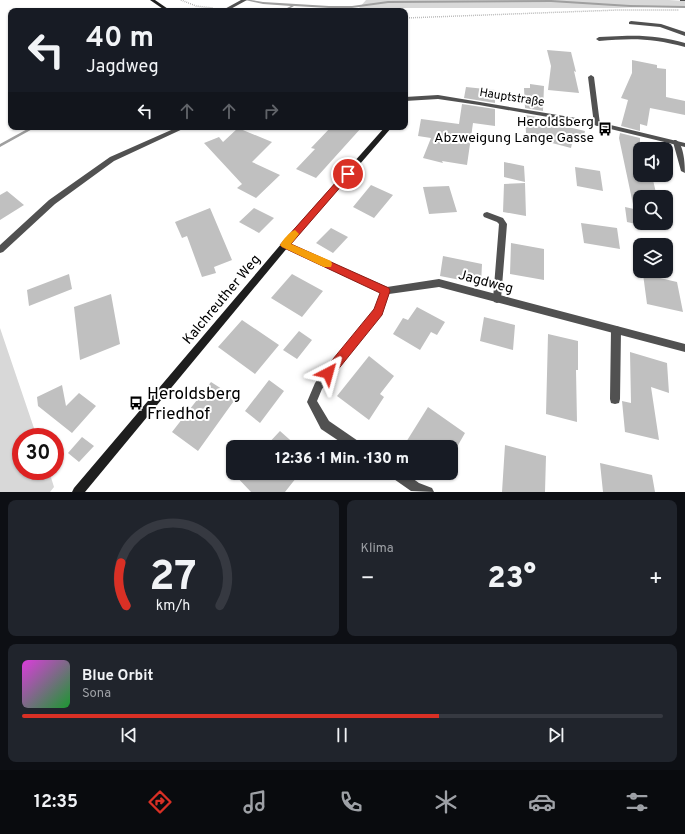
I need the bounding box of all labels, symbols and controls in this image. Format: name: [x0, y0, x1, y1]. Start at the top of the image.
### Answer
text: 40 m: [86, 21, 154, 57]
icon: left: [20, 24, 72, 76]
text: Jagdweg: [86, 56, 159, 79]
street label: Hauptstraße: [478, 85, 546, 111]
icon: left: [134, 100, 156, 122]
icon: ahead: [176, 100, 198, 122]
icon: ahead: [218, 100, 240, 122]
icon: right: [260, 100, 282, 122]
place label: Heroldsberg Abzweigung Lange Gasse: [434, 114, 594, 147]
bus stop icon: Heroldsberg Abzweigung Lange Gasse: [597, 121, 613, 137]
map controls: [633, 142, 673, 278]
button: sound: [633, 142, 673, 182]
pin: [331, 157, 365, 191]
icon: arrive: [337, 163, 359, 185]
button: search: [633, 190, 673, 230]
button: layers: [633, 238, 673, 278]
street label: Kalchreuther Weg: [180, 252, 265, 348]
street label: Jagdweg: [456, 267, 515, 298]
position arrow: [307, 352, 349, 394]
place label: Heroldsberg Friedhof: [147, 384, 241, 426]
bus stop icon: Heroldsberg Friedhof: [128, 395, 144, 411]
speed limit sign: 30: [12, 428, 64, 480]
text: 12:36 · 1 Min. · 130 m: [275, 450, 409, 469]
text: Klima: [361, 541, 394, 557]
text: 27: [150, 552, 197, 605]
text: 23°: [487, 561, 536, 598]
text: −: [361, 566, 375, 593]
text: +: [649, 566, 663, 593]
text: km/h: [156, 597, 191, 615]
text: Blue Orbit: [82, 667, 153, 686]
text: Sona: [82, 686, 111, 702]
icon: previous: [118, 724, 140, 746]
icon: pause: [331, 724, 353, 746]
icon: next: [545, 724, 567, 746]
icon: directions: [146, 788, 174, 816]
icon: music: [241, 788, 269, 816]
icon: phone: [337, 788, 365, 816]
icon: climate: [432, 788, 460, 816]
icon: car: [528, 788, 556, 816]
icon: filters: [623, 788, 651, 816]
text: 12:35: [34, 791, 78, 814]

